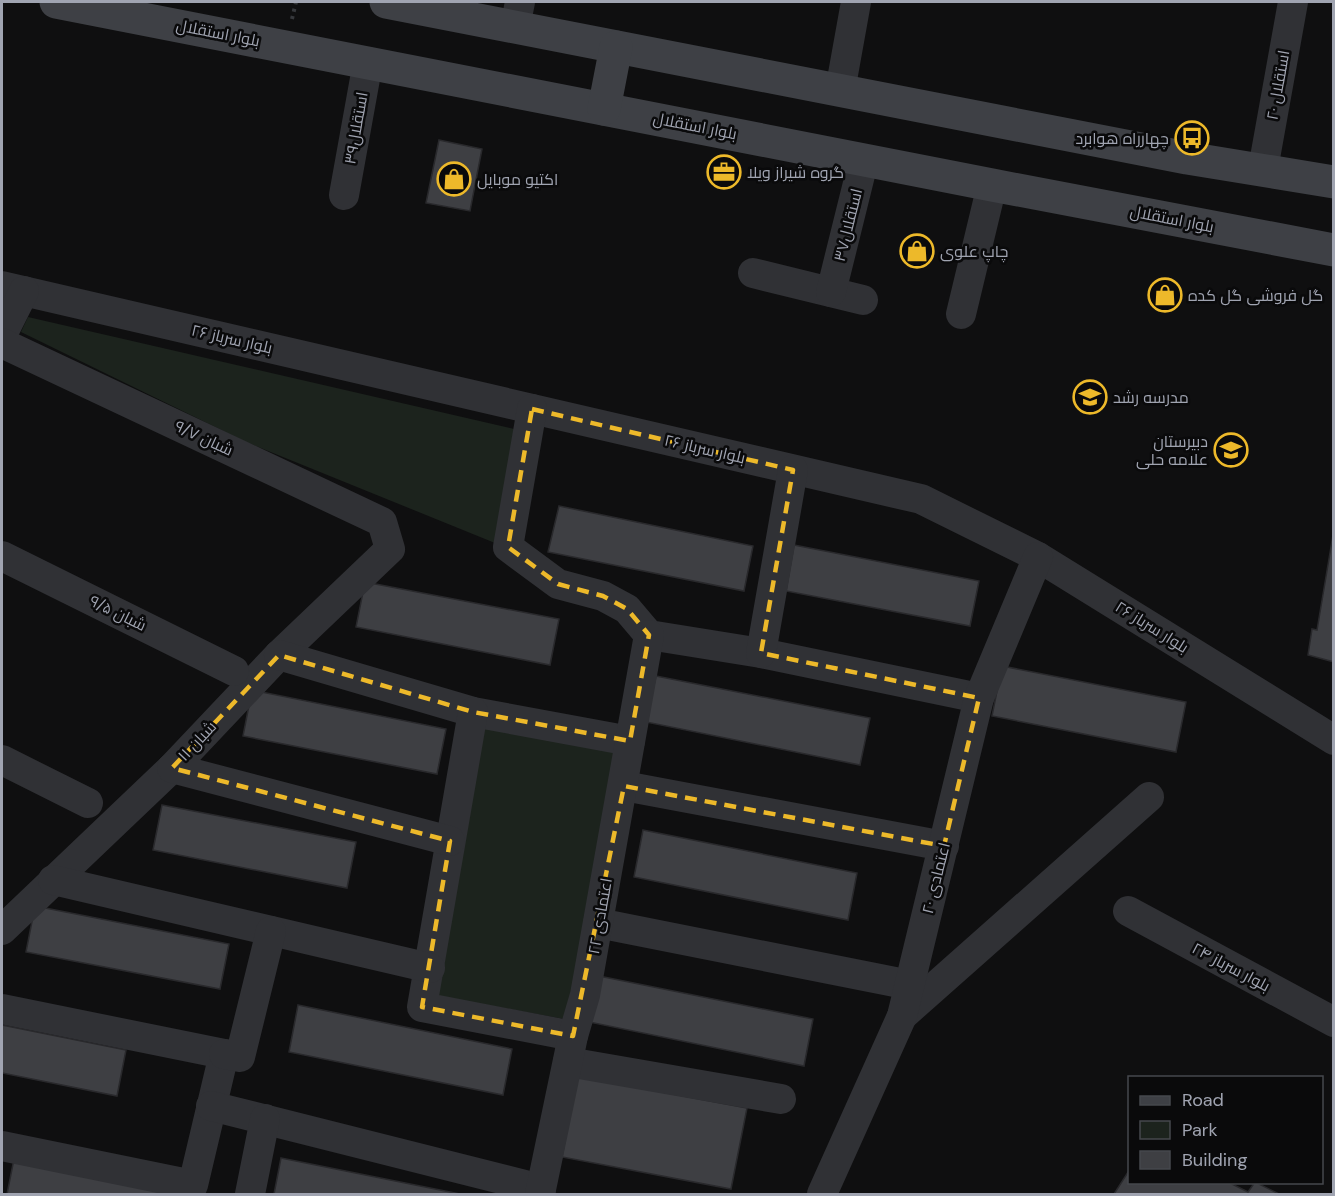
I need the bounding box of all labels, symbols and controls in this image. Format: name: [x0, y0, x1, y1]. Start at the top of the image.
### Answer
street label: بلوار استقلال: [174, 15, 262, 51]
street label: ۲۰ استقلال: [1262, 48, 1294, 122]
street label: استقلال۳۹: [339, 90, 373, 166]
street label: بلوار استقلال: [651, 108, 739, 144]
bus stop icon: چهارراه هوابرد: [1174, 120, 1210, 156]
place label: چهارراه هوابرد: [1075, 128, 1169, 150]
office icon: گروه شیراز ویلا: [706, 154, 742, 190]
shop icon: اکتیو موبایل: [436, 161, 472, 197]
place label: گروه شیراز ویلا: [747, 162, 844, 183]
place label: اکتیو موبایل: [477, 169, 558, 190]
street label: استقلال۳۷: [829, 186, 867, 264]
street label: بلوار استقلال: [1128, 201, 1216, 237]
shop icon: چاپ علوی: [899, 233, 935, 269]
place label: چاپ علوی: [940, 241, 1008, 263]
shop icon: گل فروشی گل کده: [1147, 277, 1183, 313]
place label: گل فروشی گل کده: [1188, 285, 1323, 306]
street label: ۲۶ بلوار سرباز: [189, 319, 275, 359]
school or university icon: مدرسه رشد: [1072, 379, 1108, 415]
place label: مدرسه رشد: [1113, 387, 1189, 408]
street label: ۹/۷ شبان: [171, 415, 237, 461]
street label: ۲۶ بلوار سرباز: [662, 429, 748, 469]
place label: دبیرستان علامه حلی: [1136, 431, 1208, 470]
school or university icon: دبیرستان علامه حلی: [1213, 432, 1249, 468]
street label: ۹/۵ شبان: [86, 590, 150, 636]
street label: ۲۶ بلوار سرباز: [1111, 596, 1193, 658]
street label: ۱۱ شبان: [173, 716, 221, 766]
street label: ۲۰ اعتمادی: [917, 840, 955, 916]
street label: ۲۲ اعتمادی: [583, 876, 617, 956]
street label: ۲۴ بلوار سرباز: [1188, 938, 1274, 996]
legend: [1128, 1076, 1323, 1184]
text: Road: [1182, 1088, 1224, 1112]
text: Park: [1182, 1118, 1218, 1142]
text: Building: [1182, 1148, 1247, 1172]

